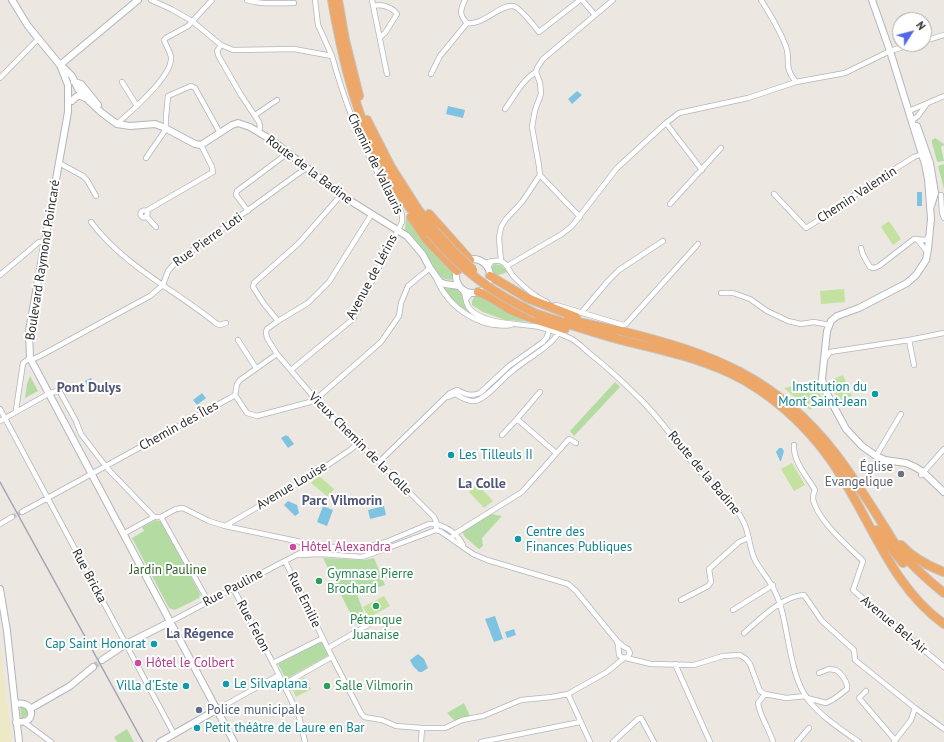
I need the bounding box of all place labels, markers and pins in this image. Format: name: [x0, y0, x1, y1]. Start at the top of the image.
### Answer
place label: Institution du Mont Saint-Jean: [778, 379, 867, 410]
marker: Institution du Mont Saint-Jean: [870, 389, 880, 399]
place label: Les Tilleuls II: [459, 447, 533, 463]
marker: Les Tilleuls II: [446, 450, 456, 460]
place label: Église Evangelique: [825, 459, 893, 490]
marker: Église Evangelique: [896, 469, 906, 479]
place label: Centre des Finances Publiques: [526, 524, 632, 555]
marker: Centre des Finances Publiques: [513, 534, 523, 544]
place label: Hôtel Alexandra: [301, 539, 391, 555]
marker: Hôtel Alexandra: [288, 542, 298, 552]
place label: Gymnase Pierre Brochard: [327, 566, 413, 597]
marker: Gymnase Pierre Brochard: [314, 576, 324, 586]
marker: Pétanque Juanaise: [371, 601, 381, 611]
place label: Pétanque Juanaise: [350, 612, 402, 643]
place label: Cap Saint Honorat: [45, 636, 146, 652]
marker: Cap Saint Honorat: [149, 639, 159, 649]
place label: Hôtel le Colbert: [146, 655, 234, 671]
marker: Hôtel le Colbert: [133, 658, 143, 668]
place label: Le Silvaplana: [234, 676, 308, 692]
place label: Villa d'Este: [116, 678, 178, 694]
place label: Salle Vilmorin: [335, 678, 413, 694]
marker: Le Silvaplana: [221, 679, 231, 689]
marker: Villa d'Este: [181, 681, 191, 691]
marker: Salle Vilmorin: [322, 681, 332, 691]
place label: Police municipale: [207, 702, 305, 718]
marker: Police municipale: [194, 705, 204, 715]
place label: Petit théâtre de Laure en Bar: [205, 720, 365, 736]
marker: Petit théâtre de Laure en Bar: [192, 723, 202, 733]

